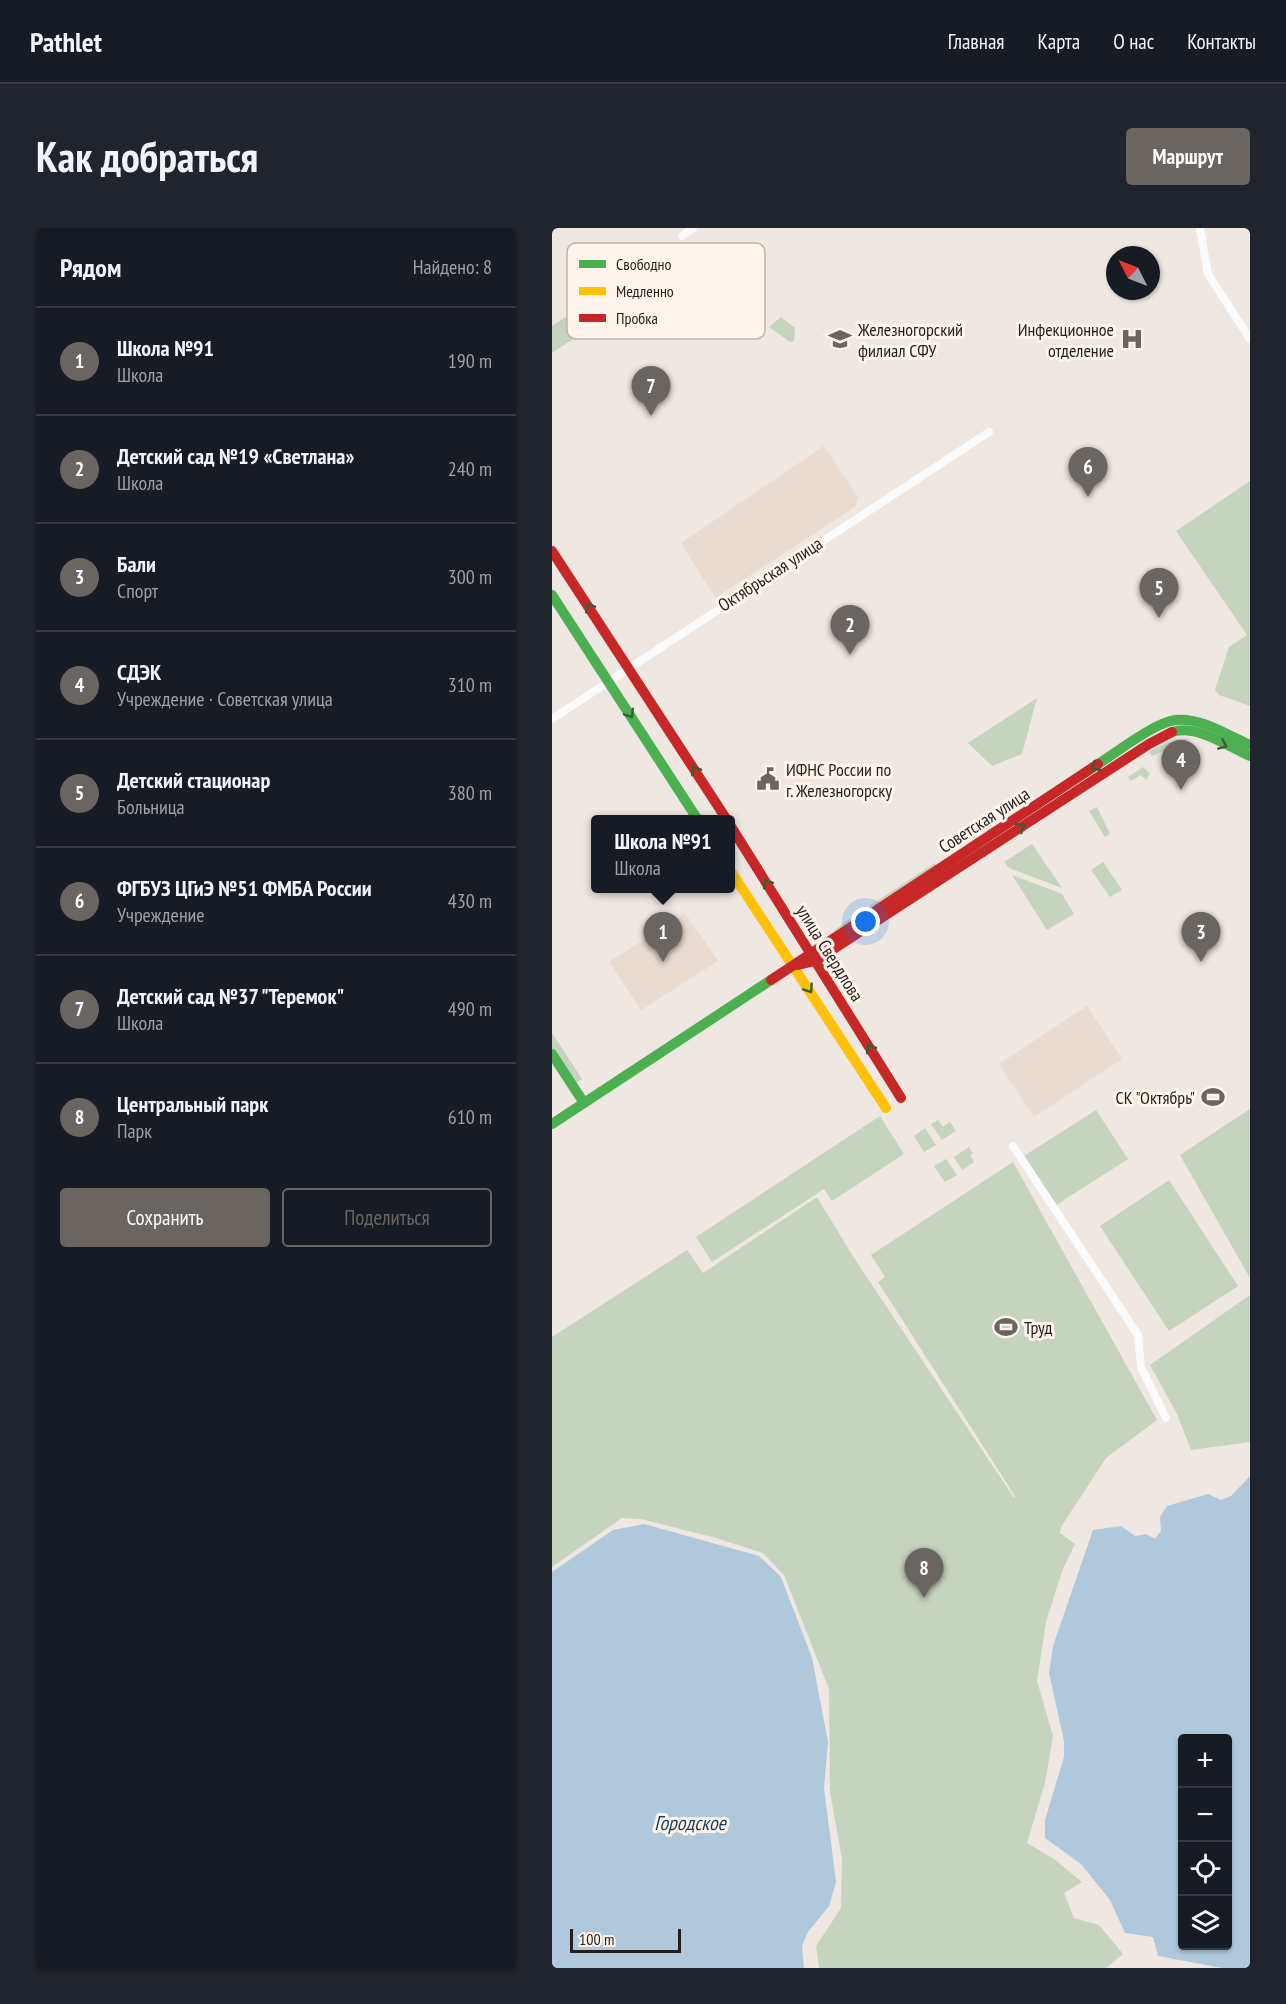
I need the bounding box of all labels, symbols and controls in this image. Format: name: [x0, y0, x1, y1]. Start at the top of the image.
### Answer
text: Pathlet: [30, 23, 102, 60]
text: Главная: [948, 28, 1004, 55]
text: Карта: [1037, 28, 1080, 55]
text: О нас: [1113, 28, 1154, 55]
text: Контакты: [1187, 28, 1256, 55]
button: Маршрут: [1126, 128, 1250, 185]
text: Как добраться: [36, 129, 258, 184]
legend: [567, 243, 765, 339]
north arrow: [1106, 246, 1160, 300]
text: Рядом: [60, 251, 121, 284]
text: Найдено: 8: [413, 254, 492, 280]
text: Свободно: [616, 254, 671, 274]
text: Медленно: [616, 281, 674, 301]
text: Пробка: [616, 308, 658, 328]
place label: Железногорский филиал СФУ: [857, 318, 963, 362]
place label: Инфекционное отделение: [1018, 318, 1114, 362]
school or university icon: Железногорский филиал СФУ: [827, 326, 853, 352]
hospital icon: Инфекционное отделение: [1119, 326, 1145, 352]
text: Школа №91: [117, 334, 214, 362]
text: 1: [75, 348, 84, 374]
text: 190 m: [448, 348, 492, 374]
text: Школа: [117, 362, 163, 388]
pin: 7: [632, 366, 670, 416]
text: Детский сад №19 «Светлана»: [117, 442, 354, 470]
pin: 6: [1068, 448, 1108, 497]
text: 2: [75, 456, 84, 482]
text: 240 m: [448, 456, 492, 482]
text: Школа: [117, 470, 163, 496]
street label: Октябрьская улица: [713, 532, 827, 616]
text: Бали: [117, 550, 156, 578]
text: 3: [75, 564, 84, 590]
text: 300 m: [448, 564, 492, 590]
pin: 5: [1140, 568, 1178, 618]
text: Спорт: [117, 578, 158, 604]
one-way arrow: [584, 603, 596, 613]
pin: 2: [830, 606, 870, 655]
text: СДЭК: [117, 658, 161, 686]
text: 4: [75, 672, 84, 698]
text: 310 m: [448, 672, 492, 698]
text: Учреждение · Советская улица: [117, 686, 333, 712]
one-way arrow: [622, 708, 634, 718]
one-way arrow: [1217, 738, 1228, 750]
pin: 4: [1162, 740, 1200, 790]
place label: ИФНС России по г. Железногорску: [786, 758, 892, 802]
one-way arrow: [1090, 760, 1101, 771]
text: Детский стационар: [117, 766, 270, 794]
one-way arrow: [691, 766, 702, 777]
public building icon: ИФНС России по г. Железногорску: [755, 766, 781, 792]
text: 5: [75, 780, 84, 806]
text: 380 m: [448, 780, 492, 806]
street label: Советская улица: [934, 782, 1034, 858]
text: Больница: [117, 794, 185, 820]
popup: [591, 815, 735, 893]
one-way arrow: [1014, 824, 1025, 835]
text: Школа №91: [614, 827, 712, 855]
text: Школа: [614, 855, 661, 881]
text: ФГБУЗ ЦГиЭ №51 ФМБА России: [117, 874, 372, 902]
one-way arrow: [763, 879, 775, 889]
text: 6: [75, 888, 84, 914]
text: 430 m: [448, 888, 492, 914]
street label: улица Свердлова: [791, 901, 869, 1005]
text: Учреждение: [117, 902, 205, 928]
your location: [851, 907, 880, 936]
pin: 1: [644, 912, 682, 962]
pin: 3: [1182, 912, 1220, 962]
text: Детский сад №37 "Теремок": [117, 982, 344, 1010]
one-way arrow: [801, 983, 813, 993]
text: 7: [75, 996, 84, 1022]
text: 490 m: [448, 996, 492, 1022]
text: Школа: [117, 1010, 163, 1036]
one-way arrow: [865, 1044, 877, 1054]
sports icon: СК "Октябрь": [1200, 1084, 1226, 1110]
place label: СК "Октябрь": [1116, 1086, 1195, 1109]
text: Центральный парк: [117, 1090, 268, 1118]
text: 8: [75, 1104, 84, 1130]
text: 610 m: [448, 1104, 492, 1130]
text: Парк: [117, 1118, 152, 1144]
button: Сохранить: [60, 1188, 270, 1247]
button: Поделиться: [282, 1188, 492, 1247]
sports icon: Труд: [993, 1314, 1019, 1340]
place label: Труд: [1024, 1316, 1053, 1339]
pin: 8: [904, 1548, 944, 1598]
map controls: [1178, 1734, 1232, 1950]
button: +: [1178, 1734, 1232, 1788]
button: −: [1178, 1788, 1232, 1842]
water label: Городское: [654, 1810, 728, 1836]
button: locate: [1178, 1842, 1232, 1896]
button: layers: [1178, 1896, 1232, 1950]
scale bar: [570, 1926, 681, 1954]
text: 100 m: [579, 1929, 614, 1949]

